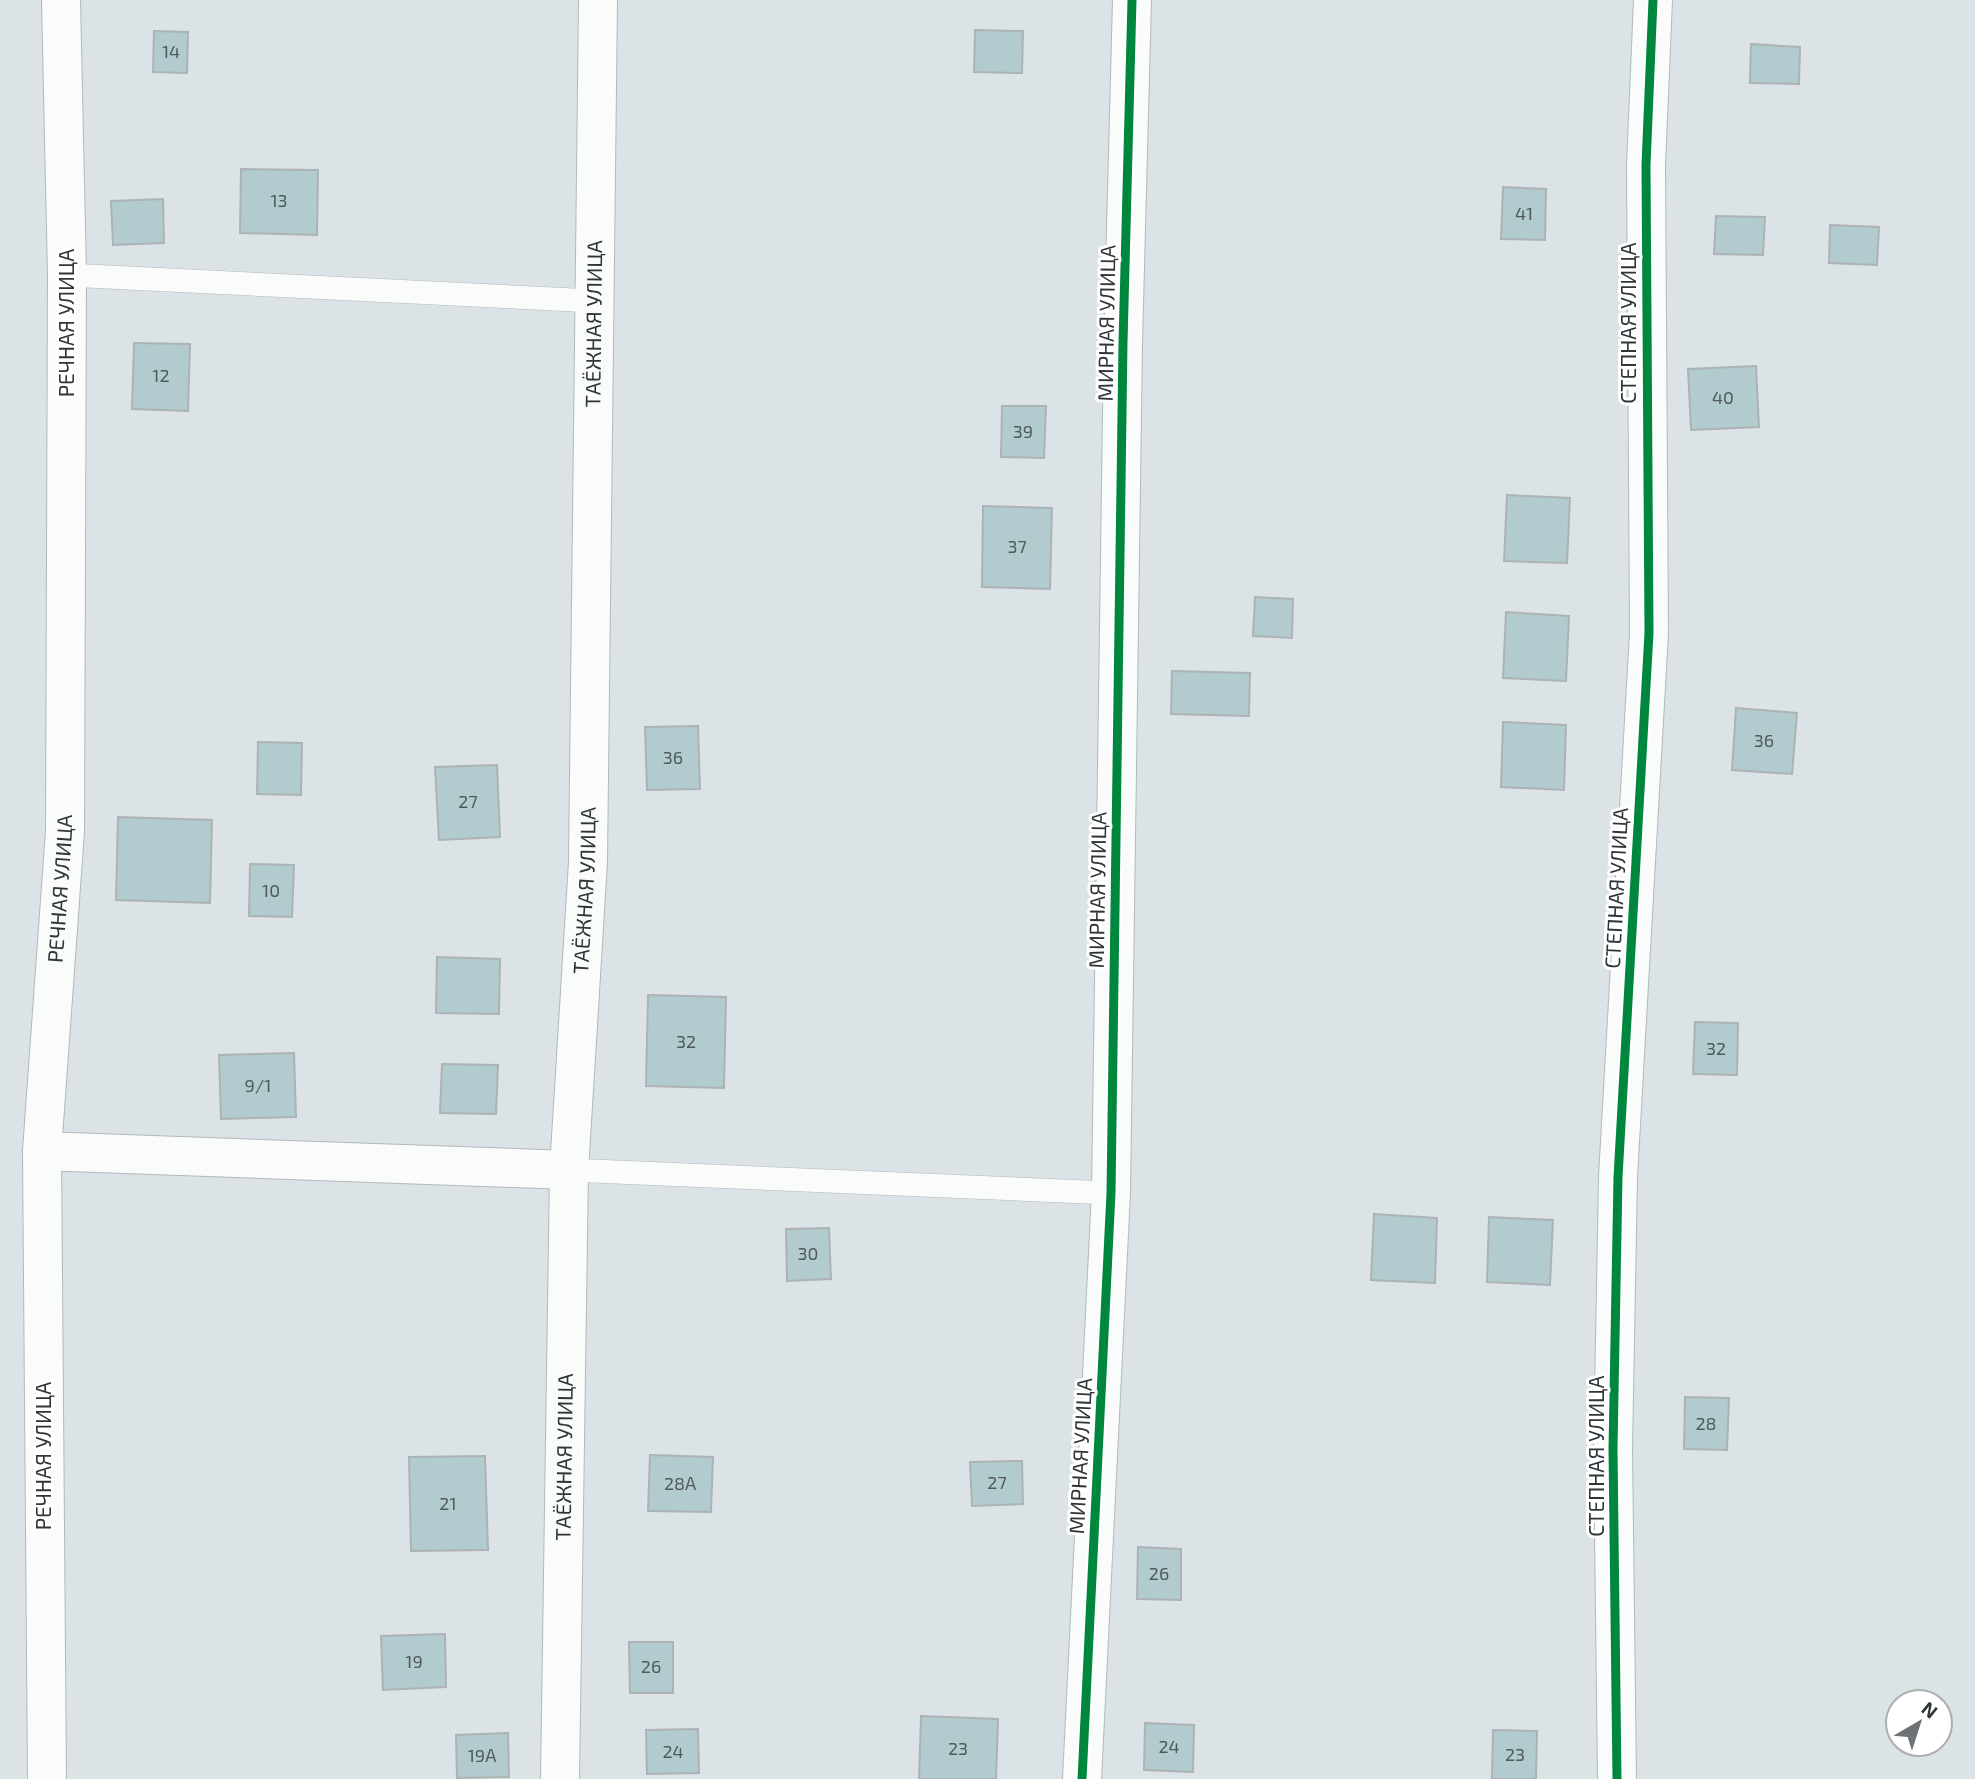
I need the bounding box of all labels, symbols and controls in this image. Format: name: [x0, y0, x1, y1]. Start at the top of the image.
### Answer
house number: 14: [162, 40, 180, 62]
house number: 13: [270, 189, 288, 211]
house number: 41: [1515, 202, 1533, 224]
street label: ТАЁЖНАЯ УЛИЦА: [579, 240, 606, 408]
street label: СТЕПНАЯ УЛИЦА: [1615, 242, 1640, 404]
street label: МИРНАЯ УЛИЦА: [1092, 244, 1119, 401]
street label: РЕЧНАЯ УЛИЦА: [53, 249, 78, 397]
house number: 12: [152, 364, 170, 386]
house number: 40: [1712, 386, 1734, 408]
house number: 39: [1013, 420, 1033, 442]
house number: 37: [1007, 535, 1027, 557]
house number: 36: [1754, 729, 1774, 751]
house number: 36: [663, 746, 683, 768]
house number: 27: [458, 790, 478, 812]
street label: ТАЁЖНАЯ УЛИЦА: [567, 807, 600, 975]
street label: СТЕПНАЯ УЛИЦА: [1599, 807, 1632, 969]
street label: МИРНАЯ УЛИЦА: [1083, 811, 1110, 968]
street label: РЕЧНАЯ УЛИЦА: [42, 814, 76, 964]
house number: 10: [262, 879, 280, 901]
house number: 32: [676, 1030, 696, 1052]
house number: 32: [1706, 1037, 1726, 1059]
house number: 9/1: [245, 1074, 271, 1096]
house number: 30: [798, 1242, 818, 1264]
street label: ТАЁЖНАЯ УЛИЦА: [550, 1373, 577, 1541]
street label: СТЕПНАЯ УЛИЦА: [1583, 1375, 1608, 1537]
street label: МИРНАЯ УЛИЦА: [1063, 1377, 1096, 1535]
street label: РЕЧНАЯ УЛИЦА: [30, 1382, 55, 1530]
house number: 28: [1695, 1412, 1717, 1434]
house number: 27: [987, 1471, 1007, 1493]
house number: 28А: [664, 1472, 697, 1494]
house number: 21: [439, 1492, 457, 1514]
house number: 26: [1149, 1562, 1169, 1584]
house number: 19: [405, 1650, 423, 1672]
house number: 26: [641, 1655, 661, 1677]
north arrow: [1884, 1688, 1954, 1758]
text: N: [1917, 1696, 1943, 1723]
house number: 24: [1158, 1735, 1180, 1757]
house number: 23: [948, 1737, 968, 1759]
house number: 24: [662, 1740, 684, 1762]
house number: 23: [1505, 1743, 1525, 1765]
house number: 19А: [468, 1744, 497, 1766]

